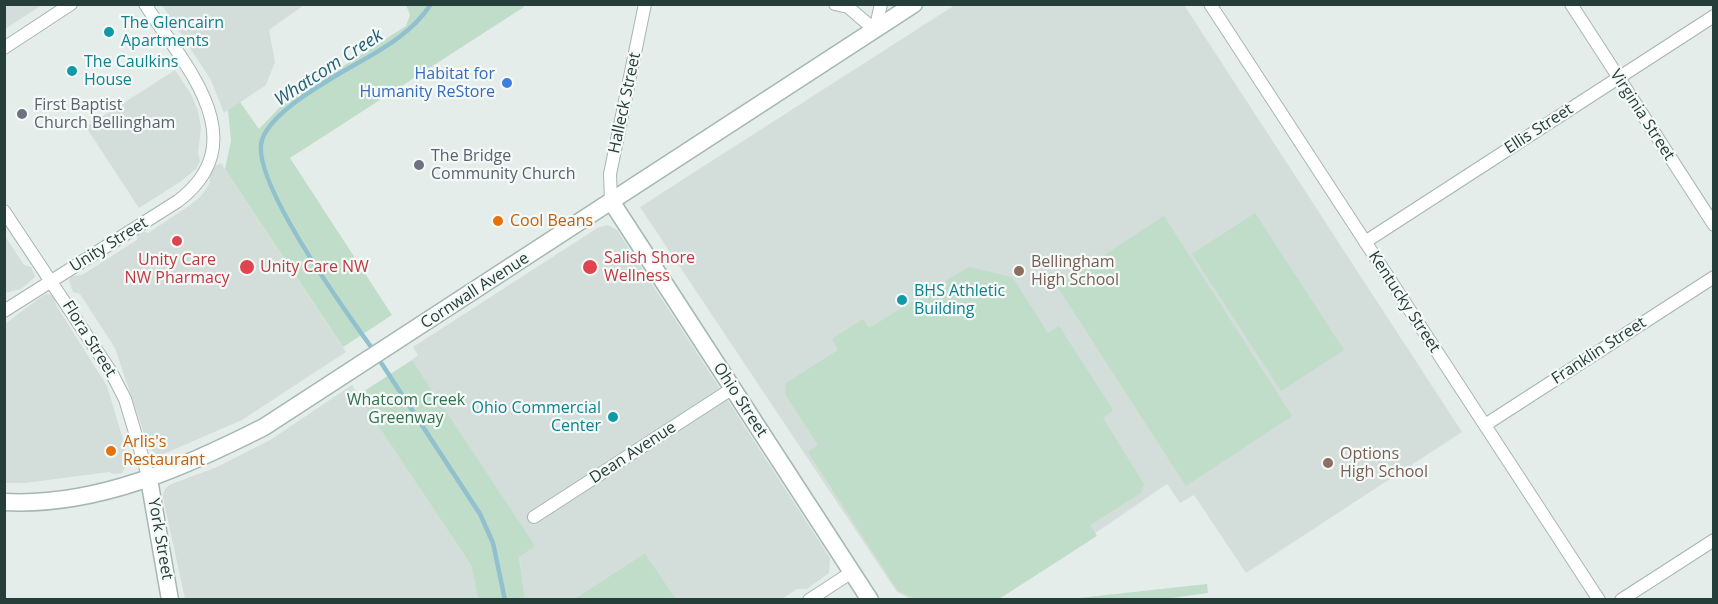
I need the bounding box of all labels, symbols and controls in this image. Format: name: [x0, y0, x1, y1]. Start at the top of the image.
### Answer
place label: The Glencairn Apartments: [121, 13, 224, 51]
marker: The Glencairn Apartments: [102, 25, 116, 39]
water label: Whatcom Creek: [271, 25, 387, 111]
street label: Halleck Street: [605, 51, 645, 155]
place label: The Caulkins House: [84, 52, 178, 90]
marker: The Caulkins House: [65, 64, 79, 78]
place label: Habitat for Humanity ReStore: [359, 64, 495, 102]
street label: Virginia Street: [1606, 66, 1678, 164]
marker: Habitat for Humanity ReStore: [500, 76, 514, 90]
place label: First Baptist Church Bellingham: [34, 95, 175, 133]
street label: Ellis Street: [1501, 100, 1577, 158]
marker: First Baptist Church Bellingham: [15, 107, 29, 121]
place label: The Bridge Community Church: [431, 146, 576, 184]
marker: The Bridge Community Church: [412, 158, 426, 172]
place label: Cool Beans: [510, 211, 593, 231]
street label: Unity Street: [67, 214, 151, 276]
marker: Cool Beans: [491, 214, 505, 228]
marker: Unity Care NW Pharmacy: [170, 234, 184, 248]
place label: Salish Shore Wellness: [604, 248, 695, 286]
street label: Kentucky Street: [1364, 248, 1444, 356]
street label: Cornwall Avenue: [417, 249, 533, 333]
place label: Unity Care NW Pharmacy: [124, 250, 230, 288]
place label: Bellingham High School: [1031, 252, 1119, 290]
place label: Unity Care NW: [260, 257, 369, 277]
marker: Unity Care NW: [238, 258, 256, 276]
marker: Salish Shore Wellness: [581, 258, 599, 276]
marker: Bellingham High School: [1012, 264, 1026, 278]
place label: BHS Athletic Building: [914, 281, 1005, 319]
marker: BHS Athletic Building: [895, 293, 909, 307]
street label: Flora Street: [58, 297, 120, 381]
street label: Franklin Street: [1548, 313, 1650, 389]
street label: Ohio Street: [709, 359, 771, 441]
park label: Whatcom Creek Greenway: [347, 390, 465, 428]
place label: Ohio Commercial Center: [471, 398, 601, 436]
marker: Ohio Commercial Center: [606, 410, 620, 424]
street label: Dean Avenue: [586, 418, 680, 488]
place label: Arlis's Restaurant: [123, 432, 205, 470]
marker: Arlis's Restaurant: [104, 444, 118, 458]
place label: Options High School: [1340, 444, 1428, 482]
marker: Options High School: [1321, 456, 1335, 470]
street label: York Street: [143, 497, 177, 581]

